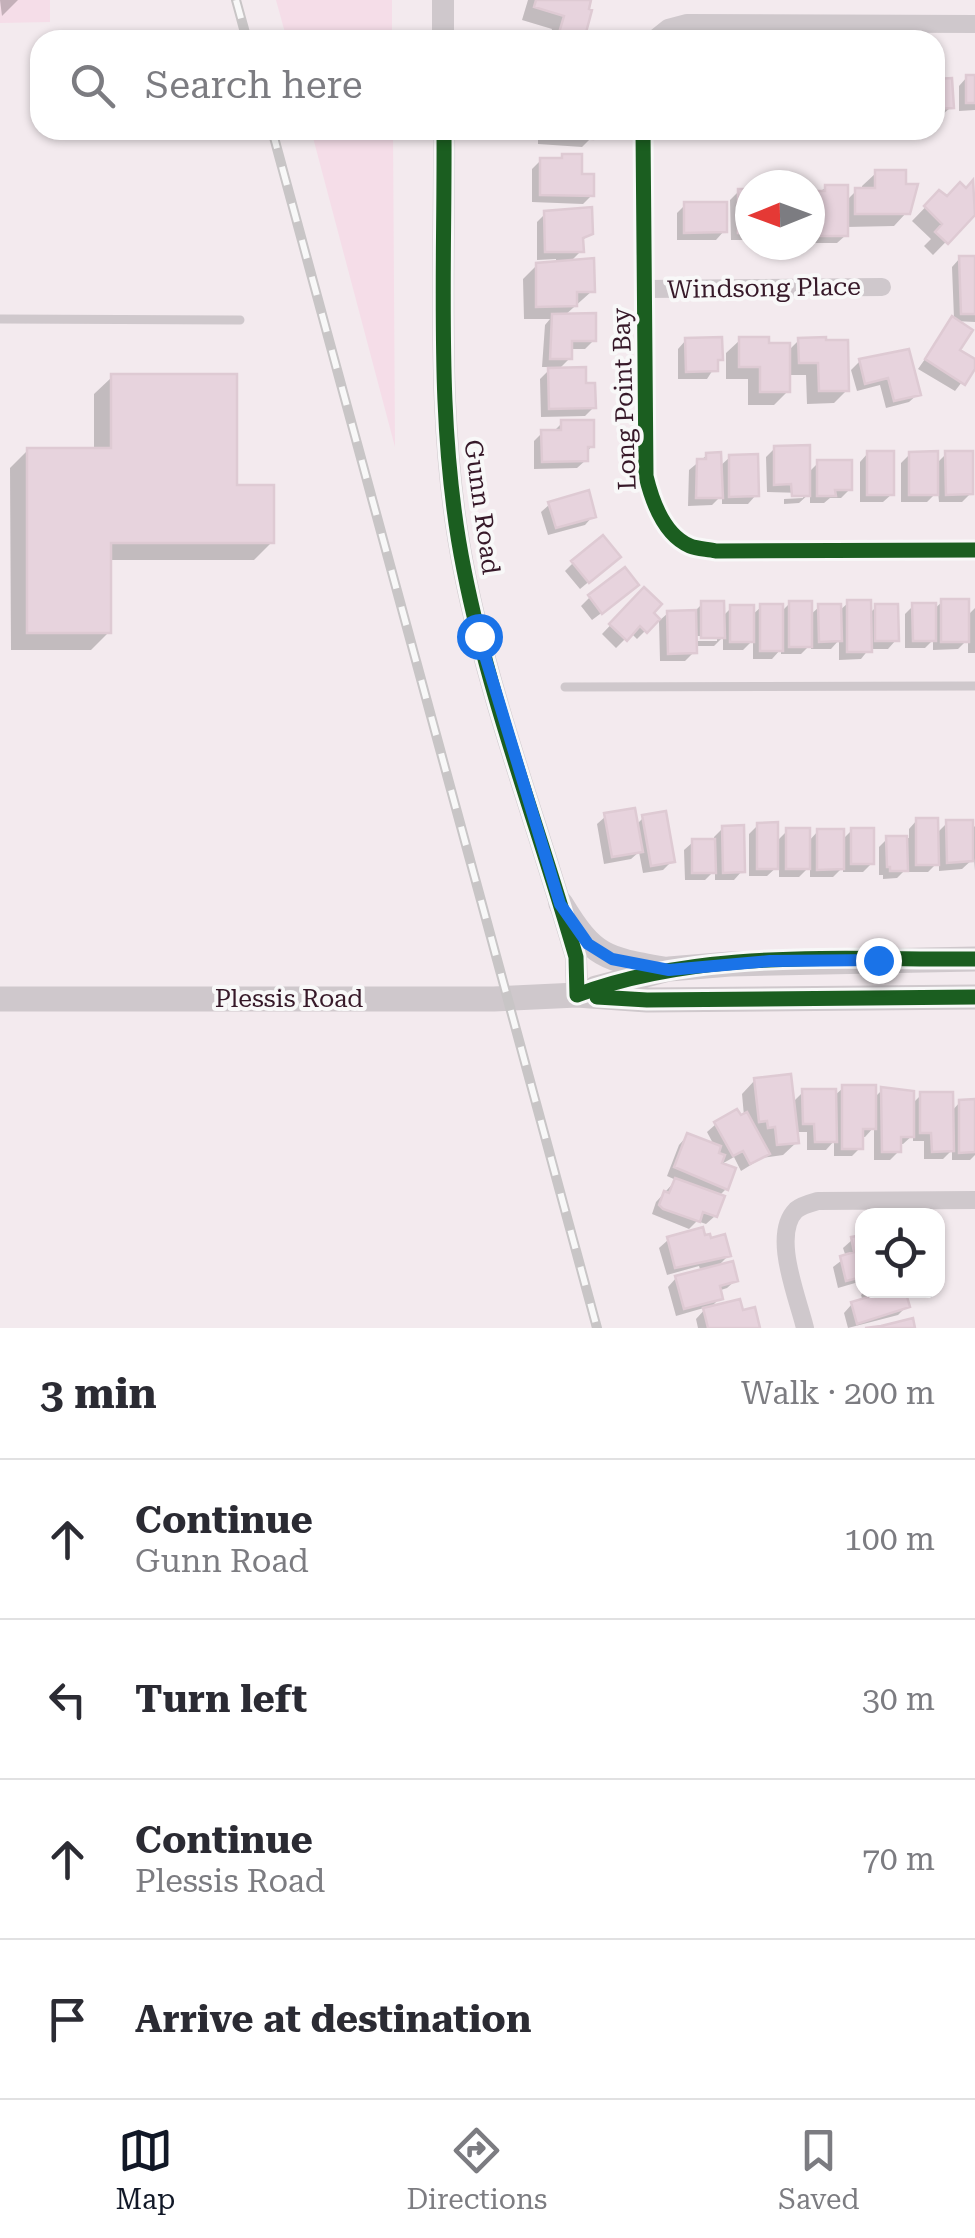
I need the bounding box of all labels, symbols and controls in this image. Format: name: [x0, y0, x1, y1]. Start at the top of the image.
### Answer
search box: [30, 30, 945, 140]
icon: search: [65, 58, 120, 113]
text: Search here: [145, 63, 363, 107]
north arrow: [735, 170, 825, 260]
street label: Windsong Place: [667, 272, 861, 304]
street label: Long Point Bay: [606, 307, 642, 491]
street label: Gunn Road: [458, 438, 506, 576]
route start: [457, 614, 503, 660]
route end: [856, 938, 902, 984]
street label: Plessis Road: [215, 984, 363, 1013]
map controls: [855, 1208, 945, 1298]
button: locate: [855, 1208, 945, 1298]
text: 3 min: [40, 1369, 157, 1418]
text: Walk · 200 m: [741, 1374, 935, 1412]
text: Continue: [135, 1498, 313, 1542]
icon: ahead: [40, 1512, 95, 1567]
text: 100 m: [844, 1520, 935, 1558]
text: Gunn Road: [135, 1542, 309, 1580]
icon: left: [40, 1672, 95, 1727]
text: Turn left: [135, 1677, 307, 1721]
text: 30 m: [862, 1680, 935, 1718]
text: Continue: [135, 1818, 313, 1862]
icon: ahead: [40, 1832, 95, 1887]
text: 70 m: [862, 1840, 935, 1878]
text: Plessis Road: [135, 1862, 325, 1900]
icon: arrive: [40, 1992, 95, 2047]
text: Arrive at destination: [135, 1997, 531, 2041]
tab: Map: [116, 2123, 175, 2216]
tab: Directions: [406, 2123, 547, 2216]
tab: Saved: [778, 2123, 860, 2216]

